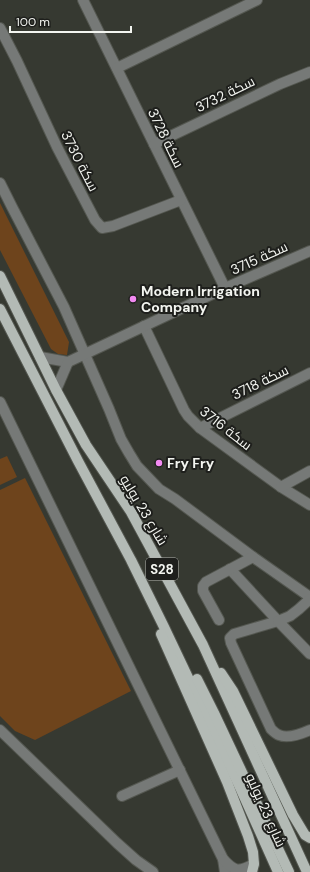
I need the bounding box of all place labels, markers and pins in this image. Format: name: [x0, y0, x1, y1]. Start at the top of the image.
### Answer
place label: Modern Irrigation Company: [141, 282, 260, 316]
marker: Modern Irrigation Company: [128, 294, 138, 304]
place label: Fry Fry: [167, 454, 215, 472]
marker: Fry Fry: [154, 458, 164, 468]

